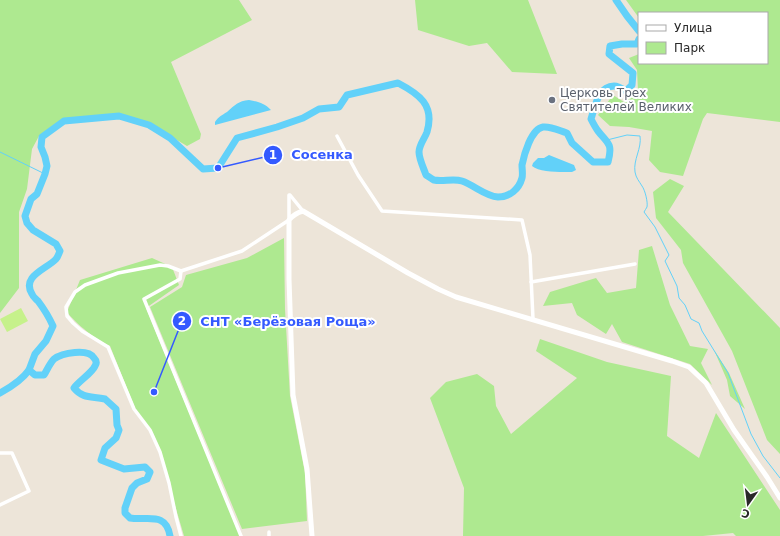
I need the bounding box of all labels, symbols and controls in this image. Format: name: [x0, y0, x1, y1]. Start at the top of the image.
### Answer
legend: [638, 12, 768, 64]
text: Улица: [674, 21, 712, 35]
text: Парк: [674, 41, 705, 55]
place label: Церковь Трех Святителей Великих: [560, 86, 692, 114]
marker: Церковь Трех Святителей Великих: [547, 95, 557, 105]
callout: Сосенка: [263, 142, 361, 167]
text: Сосенка: [291, 147, 353, 162]
text: 1: [269, 148, 277, 162]
callout: СНТ «Берёзовая Роща»: [172, 309, 383, 334]
text: 2: [178, 314, 186, 328]
text: СНТ «Берёзовая Роща»: [200, 314, 376, 329]
north arrow: [728, 484, 768, 524]
text: С: [740, 506, 751, 521]

